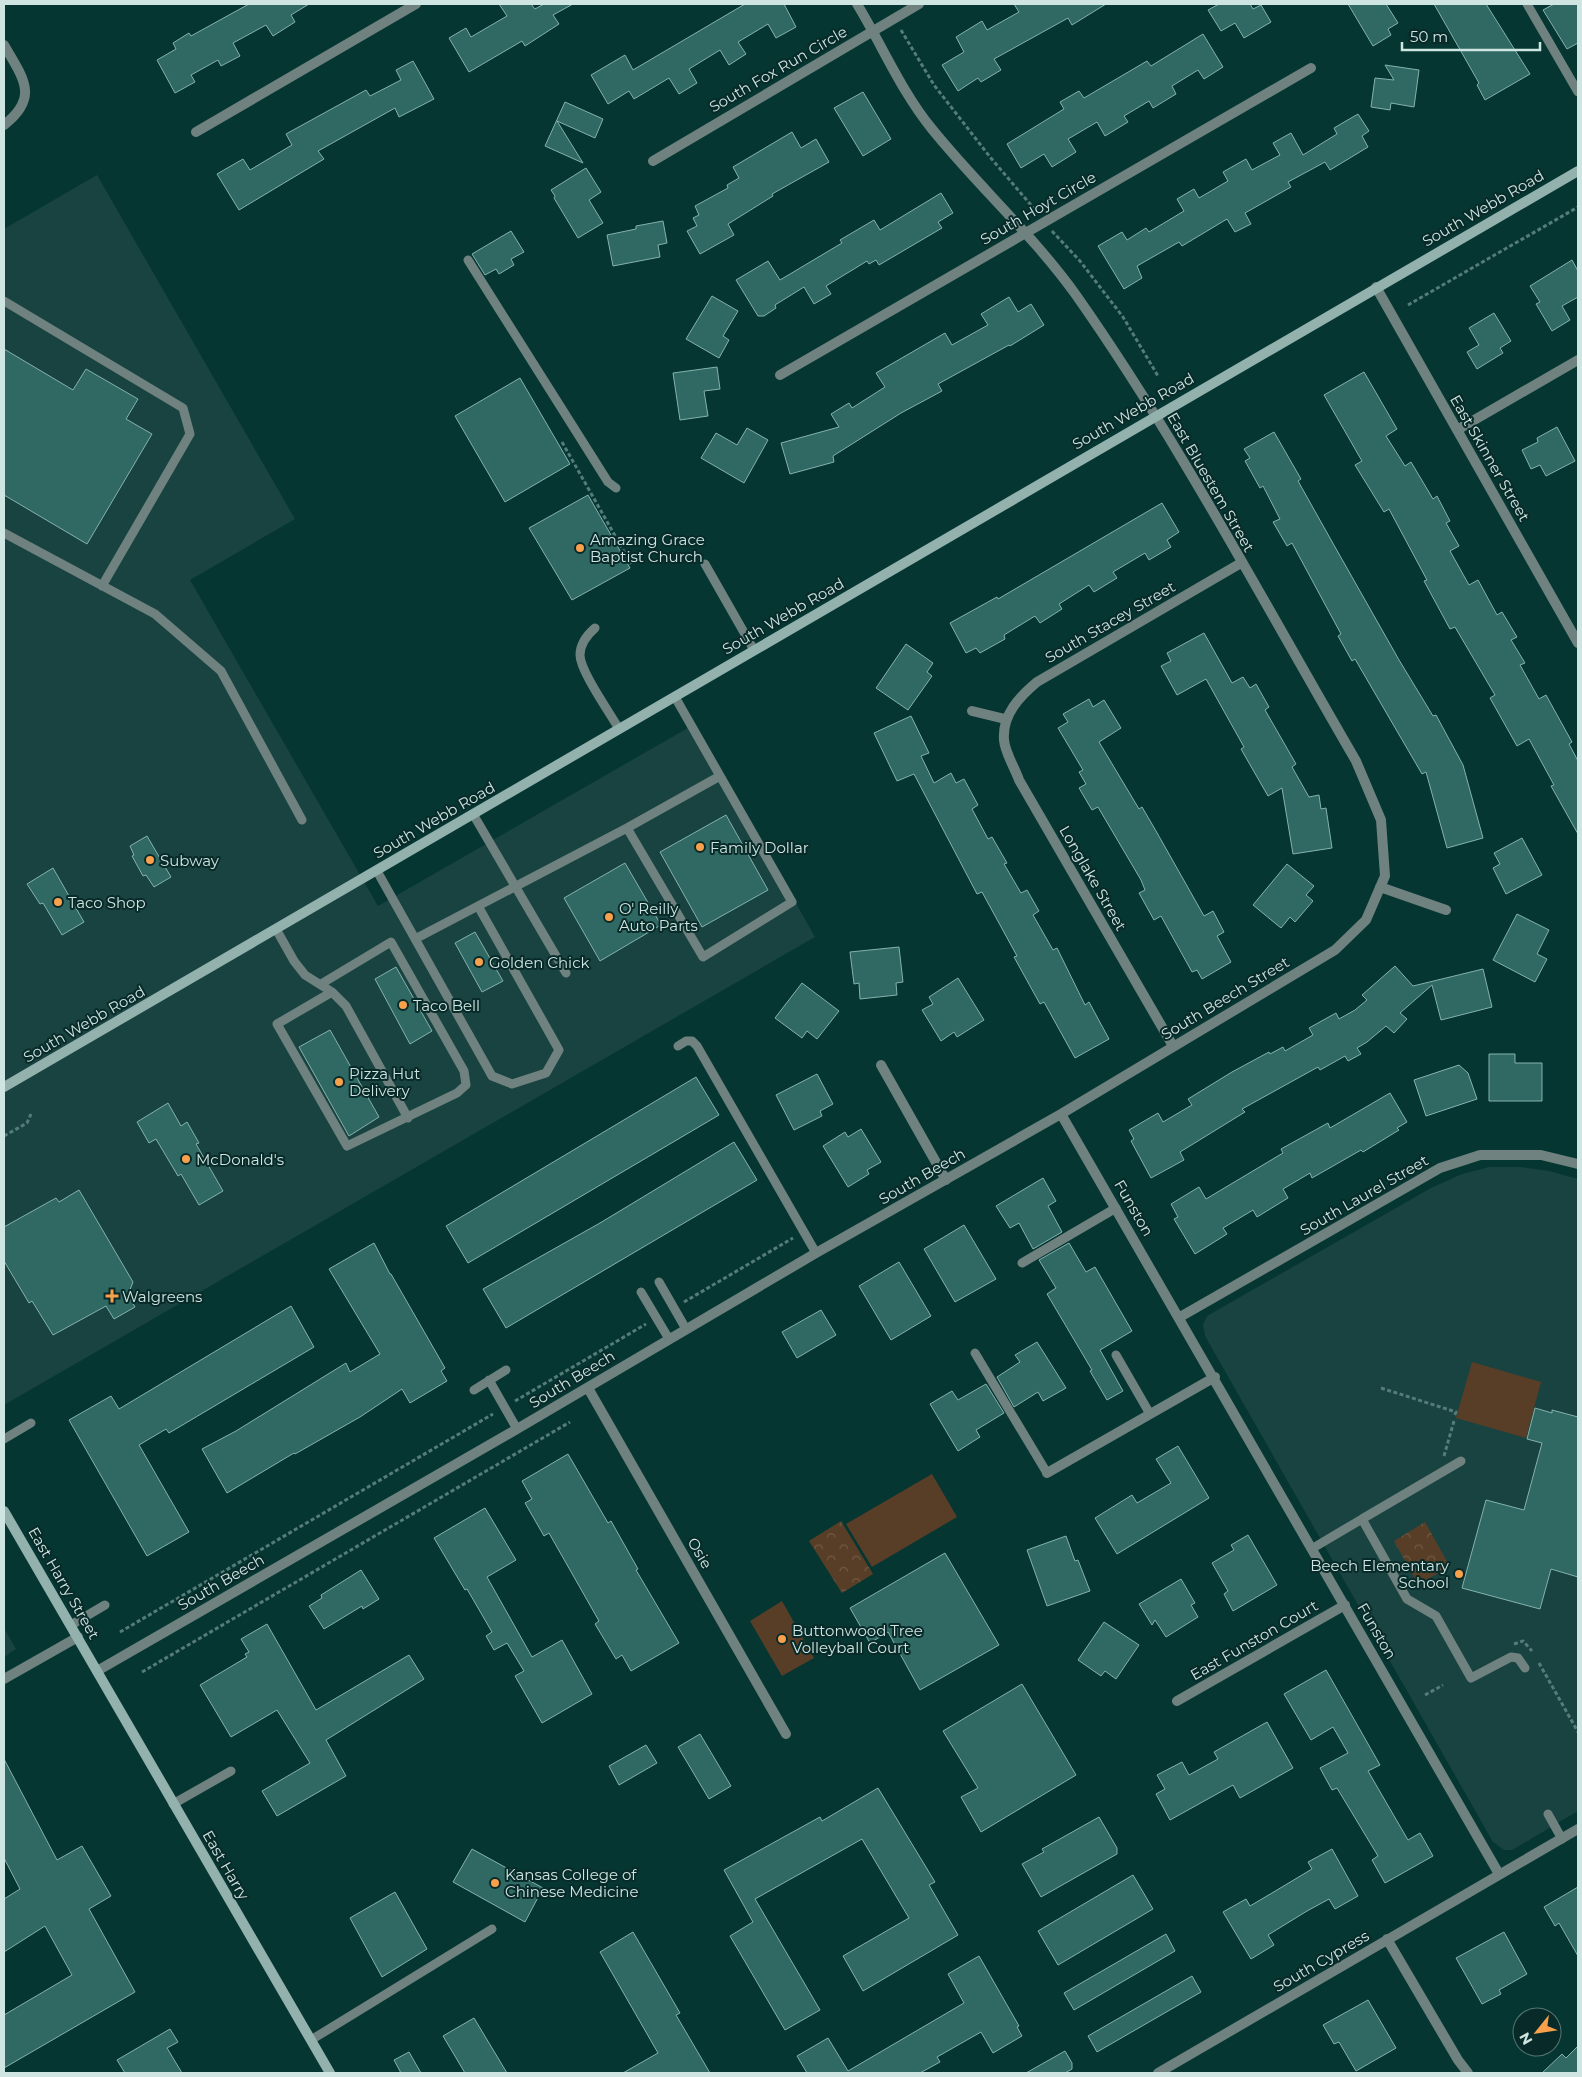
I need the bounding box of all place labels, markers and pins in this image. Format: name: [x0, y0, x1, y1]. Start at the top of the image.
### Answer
place label: Amazing Grace Baptist Church: [590, 530, 705, 566]
marker: Amazing Grace Baptist Church: [574, 542, 586, 554]
place label: Family Dollar: [710, 838, 809, 857]
marker: Family Dollar: [694, 841, 706, 853]
place label: Subway: [160, 851, 220, 870]
marker: Subway: [144, 854, 156, 866]
place label: Taco Shop: [68, 893, 146, 912]
marker: Taco Shop: [52, 896, 64, 908]
place label: O' Reilly Auto Parts: [619, 899, 698, 935]
marker: O' Reilly Auto Parts: [603, 911, 615, 923]
place label: Golden Chick: [489, 953, 589, 972]
marker: Golden Chick: [473, 956, 485, 968]
place label: Taco Bell: [413, 996, 480, 1015]
marker: Taco Bell: [397, 999, 409, 1011]
place label: Pizza Hut Delivery: [349, 1064, 420, 1100]
marker: Pizza Hut Delivery: [333, 1076, 345, 1088]
place label: McDonald's: [196, 1150, 284, 1169]
marker: McDonald's: [180, 1153, 192, 1165]
place label: Walgreens: [122, 1287, 202, 1306]
marker: Walgreens: [106, 1290, 118, 1302]
place label: Beech Elementary School: [1310, 1556, 1450, 1592]
marker: Beech Elementary School: [1453, 1568, 1465, 1580]
place label: Buttonwood Tree Volleyball Court: [792, 1621, 923, 1657]
marker: Buttonwood Tree Volleyball Court: [776, 1633, 788, 1645]
place label: Kansas College of Chinese Medicine: [505, 1865, 638, 1901]
marker: Kansas College of Chinese Medicine: [489, 1877, 501, 1889]

